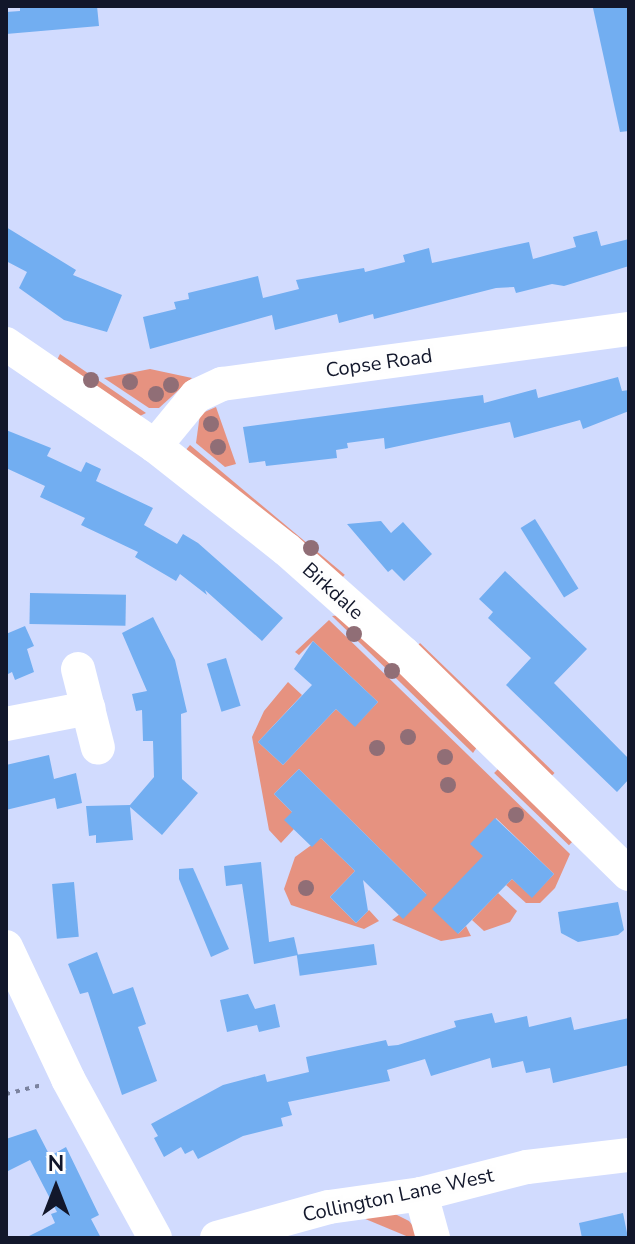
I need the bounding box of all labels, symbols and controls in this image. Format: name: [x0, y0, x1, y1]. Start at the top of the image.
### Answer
street label: Copse Road: [324, 344, 434, 382]
street label: Birkdale: [298, 557, 368, 625]
north arrow: [16, 1148, 96, 1228]
text: N: [48, 1149, 64, 1179]
street label: Collington Lane West: [300, 1163, 496, 1227]

